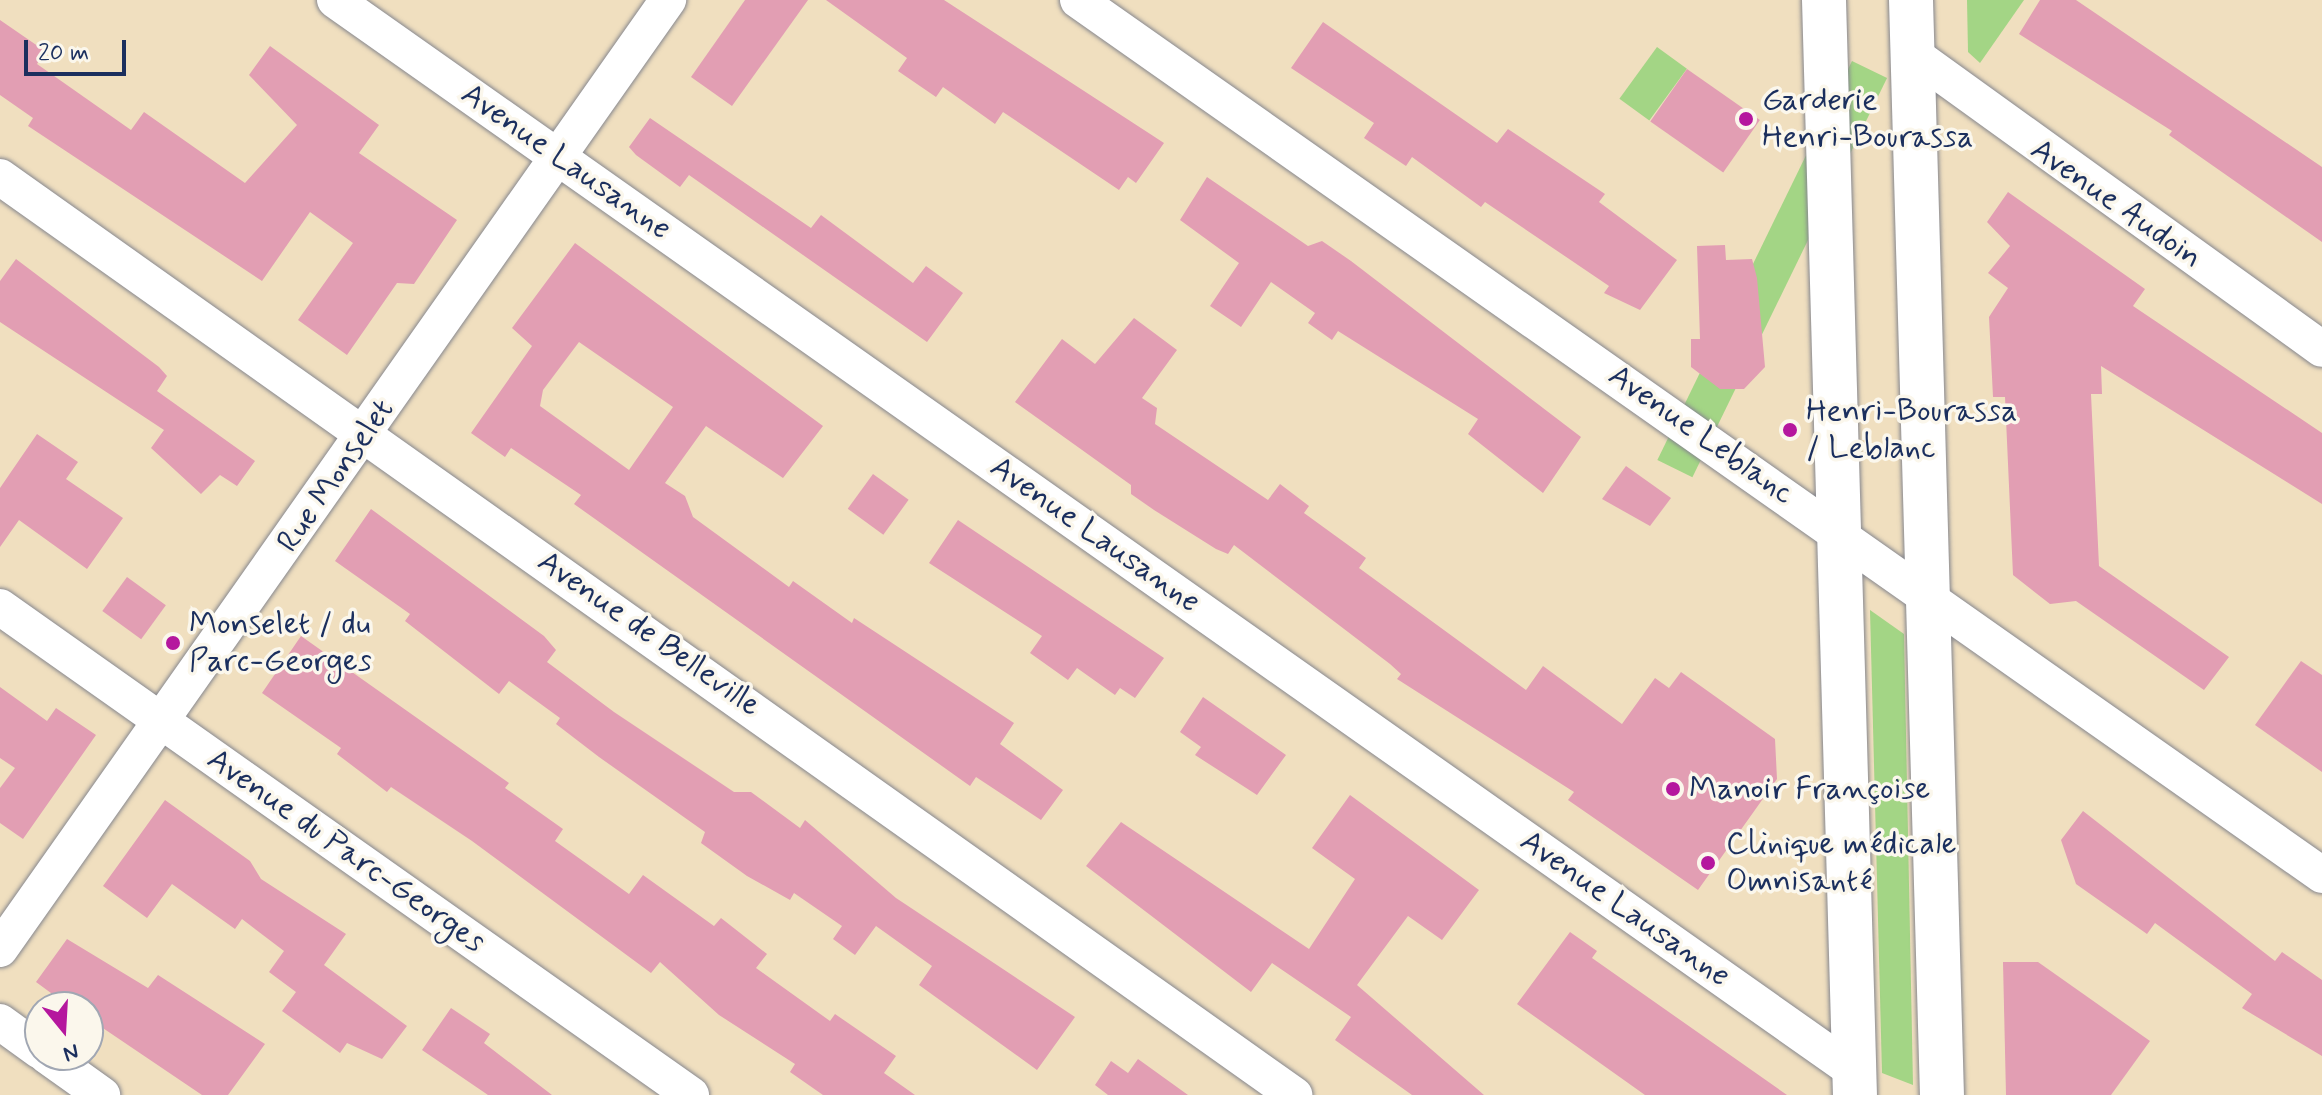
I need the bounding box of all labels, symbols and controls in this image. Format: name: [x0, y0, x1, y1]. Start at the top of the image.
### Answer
scale bar: [28, 24, 130, 74]
text: 20 m: [38, 38, 89, 69]
street label: Avenue Lausanne: [454, 76, 678, 248]
place label: Garderie Henri-Bourassa: [1762, 82, 1973, 157]
marker: Garderie Henri-Bourassa: [1737, 110, 1755, 128]
street label: Avenue Audoin: [2026, 133, 2206, 275]
street label: Avenue Leblanc: [1602, 357, 1800, 513]
street label: Rue Monselet: [269, 392, 403, 560]
place label: Henri-Bourassa / Leblanc: [1806, 393, 2017, 468]
marker: Henri-Bourassa / Leblanc: [1781, 421, 1799, 439]
street label: Avenue Lausanne: [983, 449, 1207, 621]
street label: Avenue de Belleville: [529, 542, 769, 726]
place label: Monselet / du Parc-Georges: [189, 606, 372, 681]
marker: Monselet / du Parc-Georges: [164, 634, 182, 652]
street label: Avenue du Parc-Georges: [200, 741, 492, 961]
place label: Manoir Françoise: [1689, 770, 1930, 808]
marker: Manoir Françoise: [1664, 780, 1682, 798]
street label: Avenue Lausanne: [1513, 823, 1737, 995]
place label: Clinique médicale Omnisanté: [1726, 826, 1956, 901]
marker: Clinique médicale Omnisanté: [1697, 852, 1719, 874]
north arrow: [24, 991, 104, 1071]
text: N: [60, 1036, 82, 1068]

